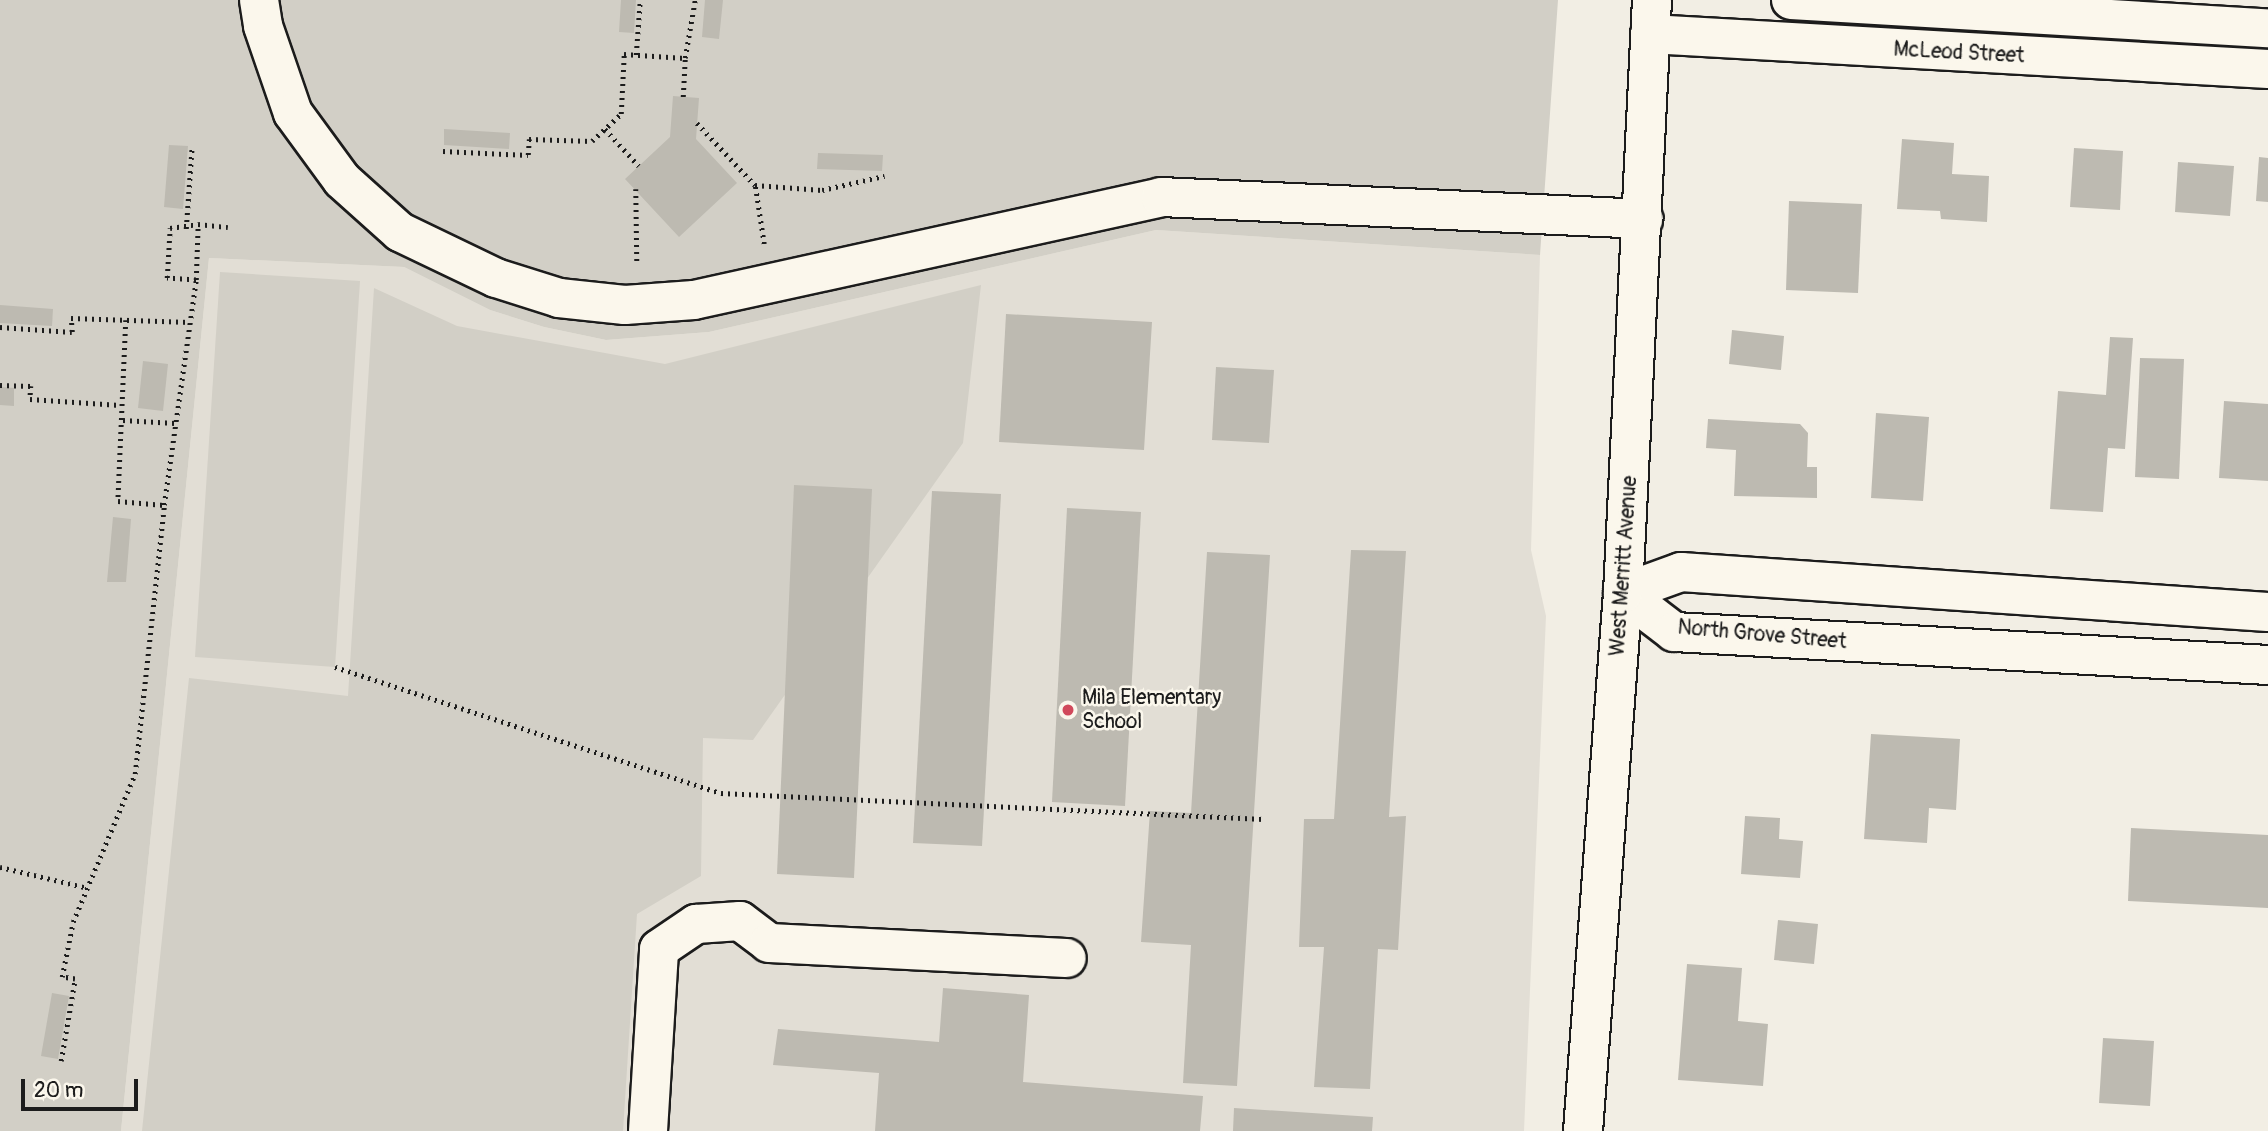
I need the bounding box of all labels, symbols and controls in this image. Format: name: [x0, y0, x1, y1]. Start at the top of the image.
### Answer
street label: McLeod Street: [1893, 37, 2025, 69]
street label: West Merritt Avenue: [1605, 475, 1643, 657]
street label: North Grove Street: [1677, 615, 1847, 655]
place label: Mila Elementary School: [1082, 685, 1221, 735]
marker: Mila Elementary School: [1060, 702, 1076, 718]
scale bar: [24, 1064, 142, 1108]
text: 20 m: [34, 1077, 83, 1104]

